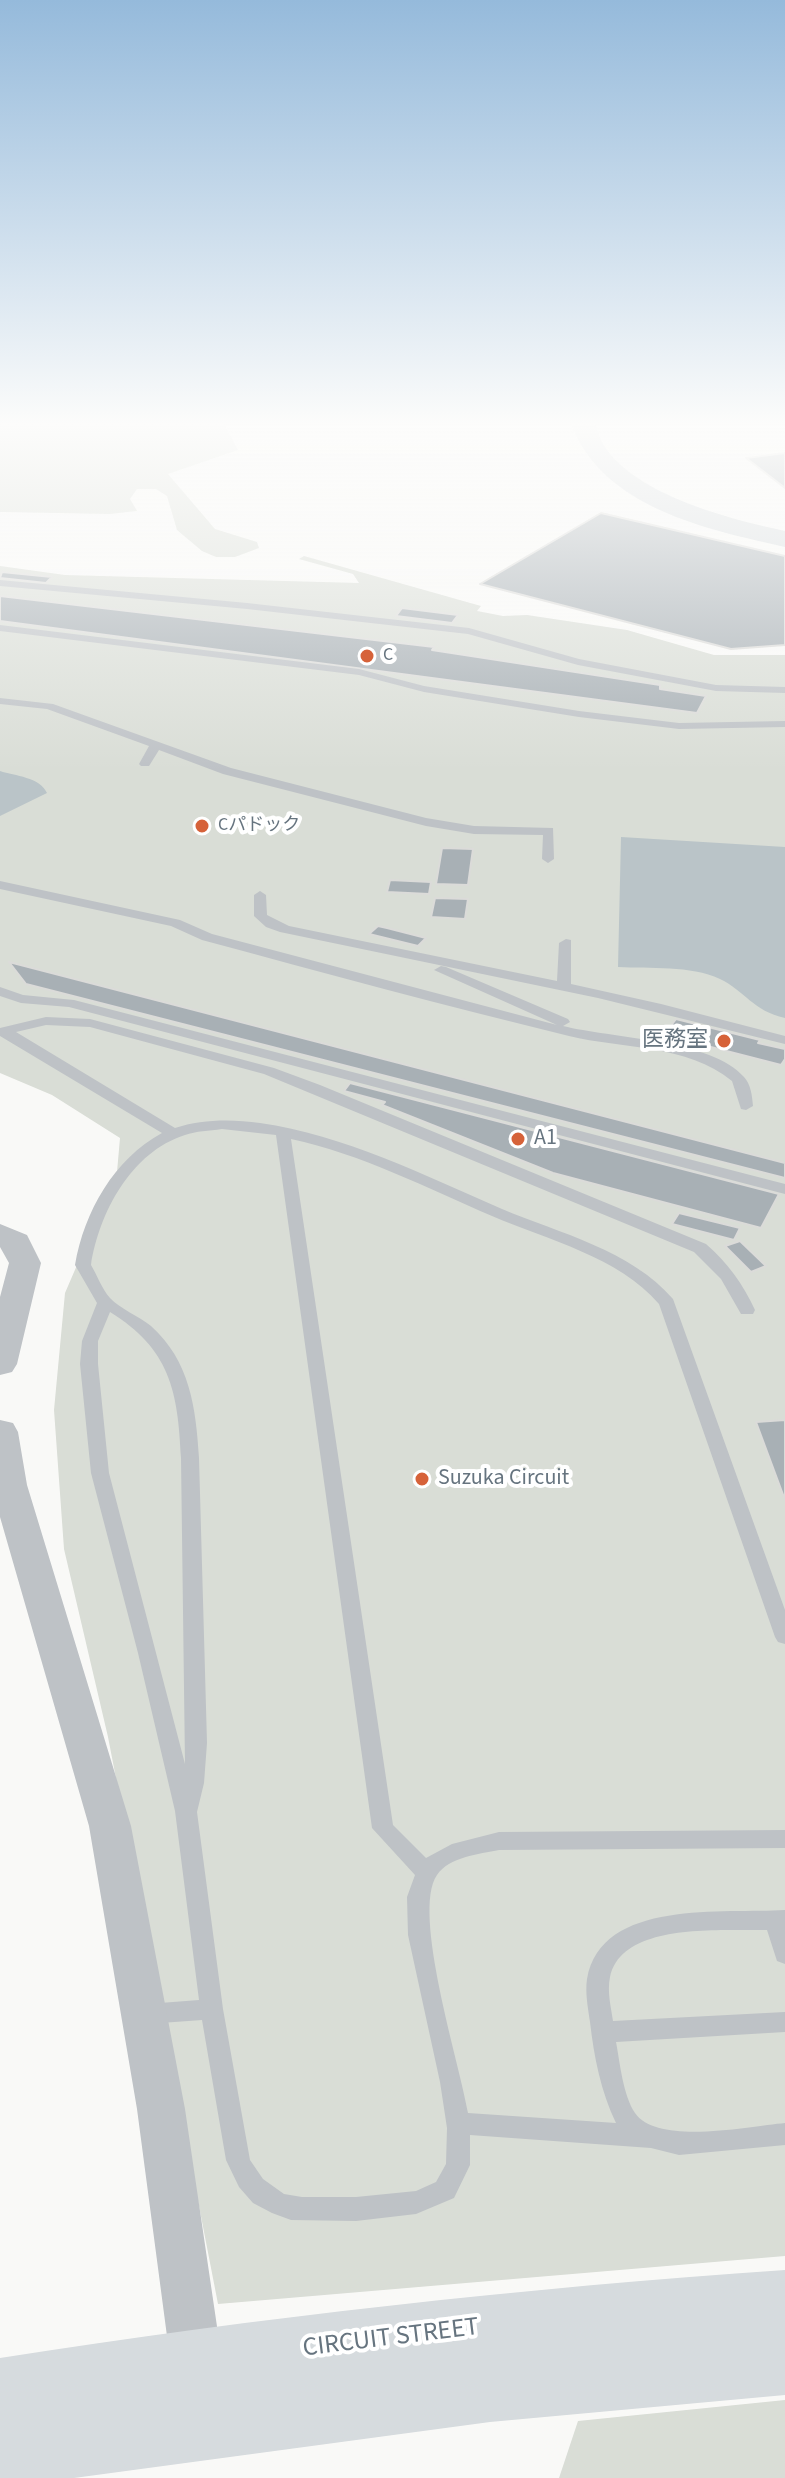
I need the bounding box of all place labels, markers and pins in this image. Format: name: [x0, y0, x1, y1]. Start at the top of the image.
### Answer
place label: C: [383, 645, 393, 667]
marker: C: [358, 647, 376, 665]
place label: Cパドック: [218, 815, 300, 837]
marker: Cパドック: [193, 817, 211, 835]
place label: 医務室: [642, 1028, 708, 1054]
marker: 医務室: [715, 1032, 733, 1050]
place label: A1: [534, 1126, 557, 1152]
marker: A1: [509, 1130, 527, 1148]
place label: Suzuka Circuit: [438, 1466, 569, 1492]
marker: Suzuka Circuit: [413, 1470, 431, 1488]

